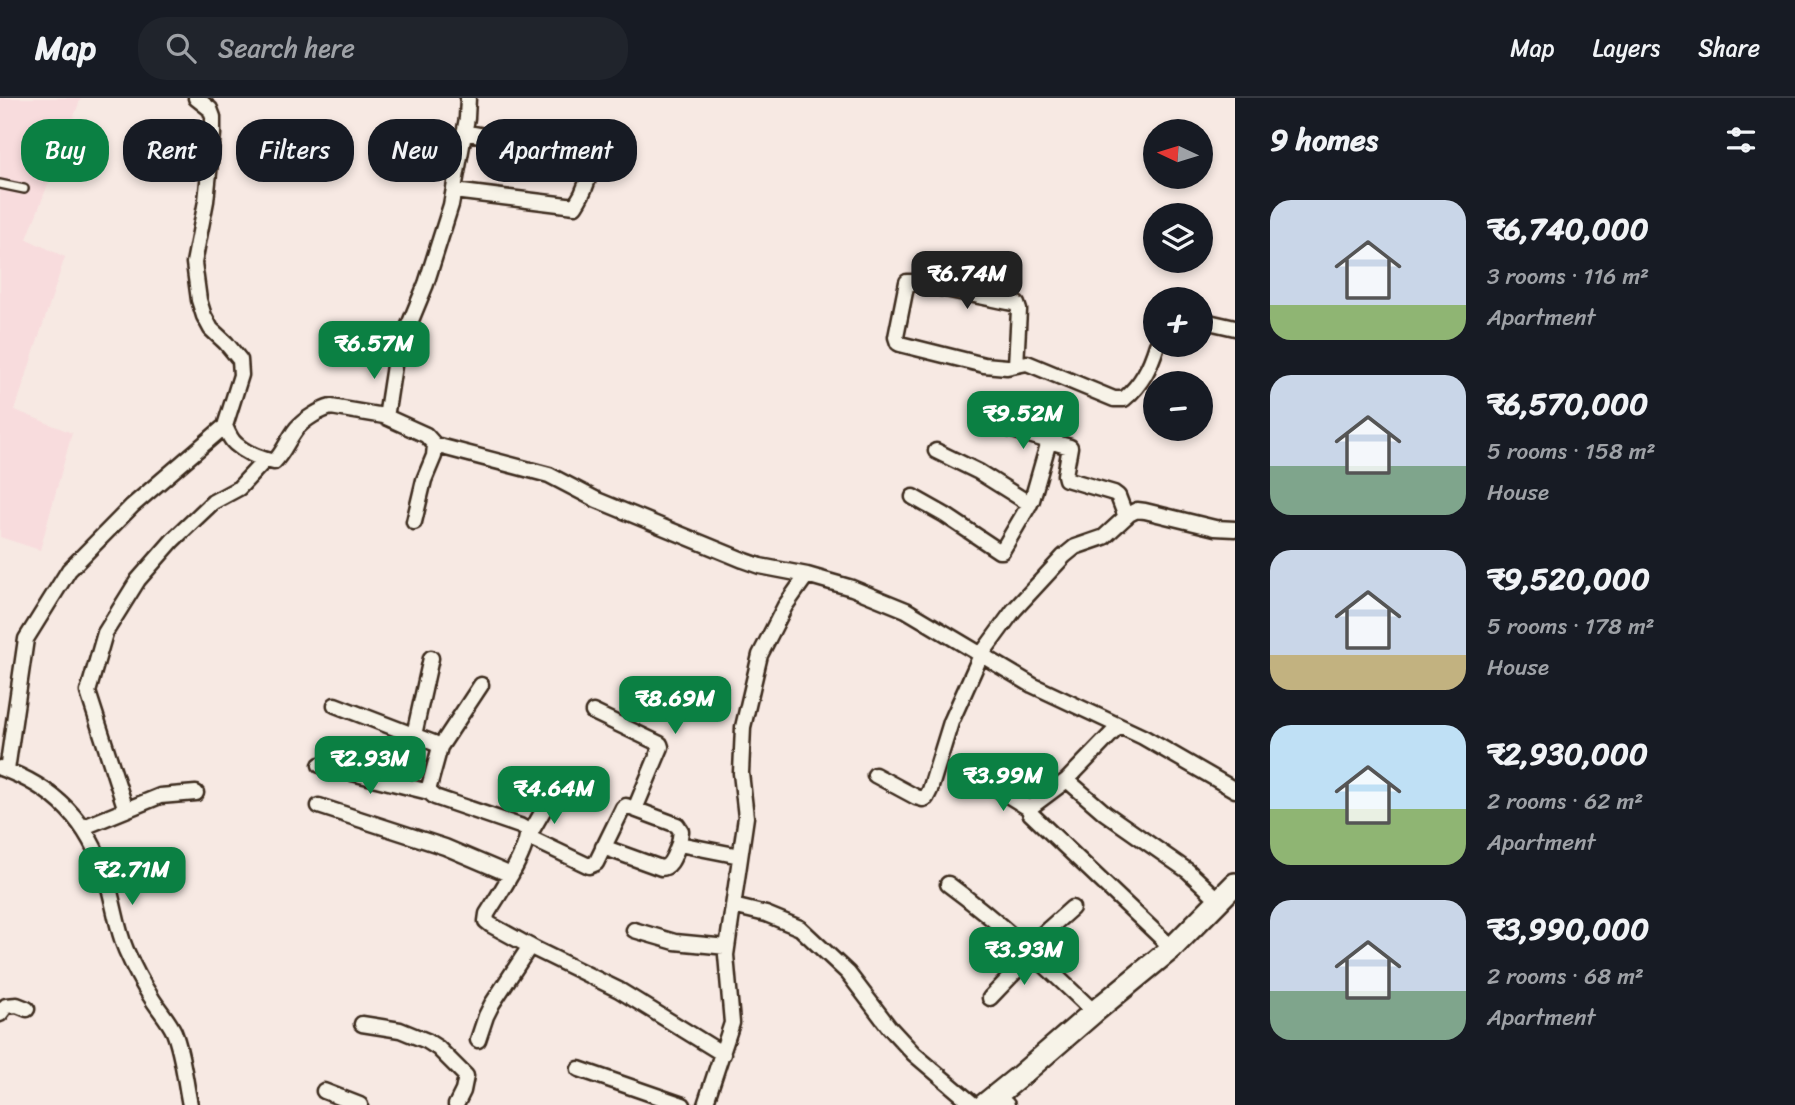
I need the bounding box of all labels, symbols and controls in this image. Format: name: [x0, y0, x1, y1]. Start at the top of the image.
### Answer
search box: [138, 17, 628, 80]
text: Map: [35, 19, 96, 77]
text: Search here: [218, 25, 355, 71]
text: Map: [1510, 27, 1555, 69]
text: Layers: [1593, 27, 1660, 69]
text: Share: [1698, 27, 1760, 69]
icon: search: [162, 29, 200, 67]
text: 9 homes: [1270, 113, 1378, 167]
chip: Buy: [21, 119, 109, 182]
chip: Rent: [123, 119, 222, 182]
chip: Filters: [236, 119, 354, 182]
chip: New: [368, 119, 462, 182]
chip: Apartment: [476, 119, 637, 182]
north arrow: [1143, 119, 1213, 189]
map controls: [1143, 119, 1213, 441]
icon: filters: [1722, 121, 1760, 159]
text: ₹6,740,000: [1487, 202, 1649, 256]
button: layers: [1143, 203, 1213, 273]
icon: home: [1326, 228, 1410, 312]
pin: ₹6.74M: [910, 252, 1024, 311]
text: ₹6.74M: [927, 253, 1007, 294]
text: 3 rooms · 116 m²: [1487, 256, 1649, 297]
button: +: [1143, 287, 1213, 357]
text: Apartment: [1487, 297, 1596, 338]
pin: ₹6.57M: [317, 322, 431, 381]
text: ₹6.57M: [335, 323, 413, 364]
button: −: [1143, 371, 1213, 441]
text: ₹6,570,000: [1487, 377, 1648, 431]
pin: ₹9.52M: [966, 392, 1080, 451]
text: ₹9.52M: [983, 393, 1063, 434]
icon: home: [1326, 403, 1410, 487]
text: 5 rooms · 158 m²: [1487, 431, 1656, 472]
text: House: [1487, 472, 1549, 513]
text: ₹9,520,000: [1487, 552, 1650, 606]
icon: home: [1326, 578, 1410, 662]
text: 5 rooms · 178 m²: [1487, 606, 1655, 647]
text: House: [1487, 647, 1549, 688]
pin: ₹8.69M: [618, 676, 732, 736]
text: ₹8.69M: [635, 678, 715, 719]
text: ₹2,930,000: [1487, 727, 1648, 781]
pin: ₹2.93M: [313, 736, 427, 796]
text: ₹2.93M: [331, 738, 409, 779]
icon: home: [1326, 753, 1410, 837]
pin: ₹3.99M: [946, 754, 1060, 813]
text: ₹3.99M: [963, 755, 1043, 796]
pin: ₹4.64M: [497, 766, 611, 826]
text: ₹4.64M: [514, 768, 594, 809]
text: 2 rooms · 62 m²: [1487, 781, 1643, 822]
text: Apartment: [1487, 822, 1596, 863]
pin: ₹2.71M: [75, 848, 189, 907]
text: ₹2.71M: [95, 849, 169, 890]
text: ₹3,990,000: [1487, 902, 1649, 956]
pin: ₹3.93M: [967, 928, 1081, 987]
icon: home: [1326, 928, 1410, 1012]
text: ₹3.93M: [985, 929, 1063, 970]
text: 2 rooms · 68 m²: [1487, 956, 1644, 997]
text: Apartment: [1487, 997, 1596, 1038]

